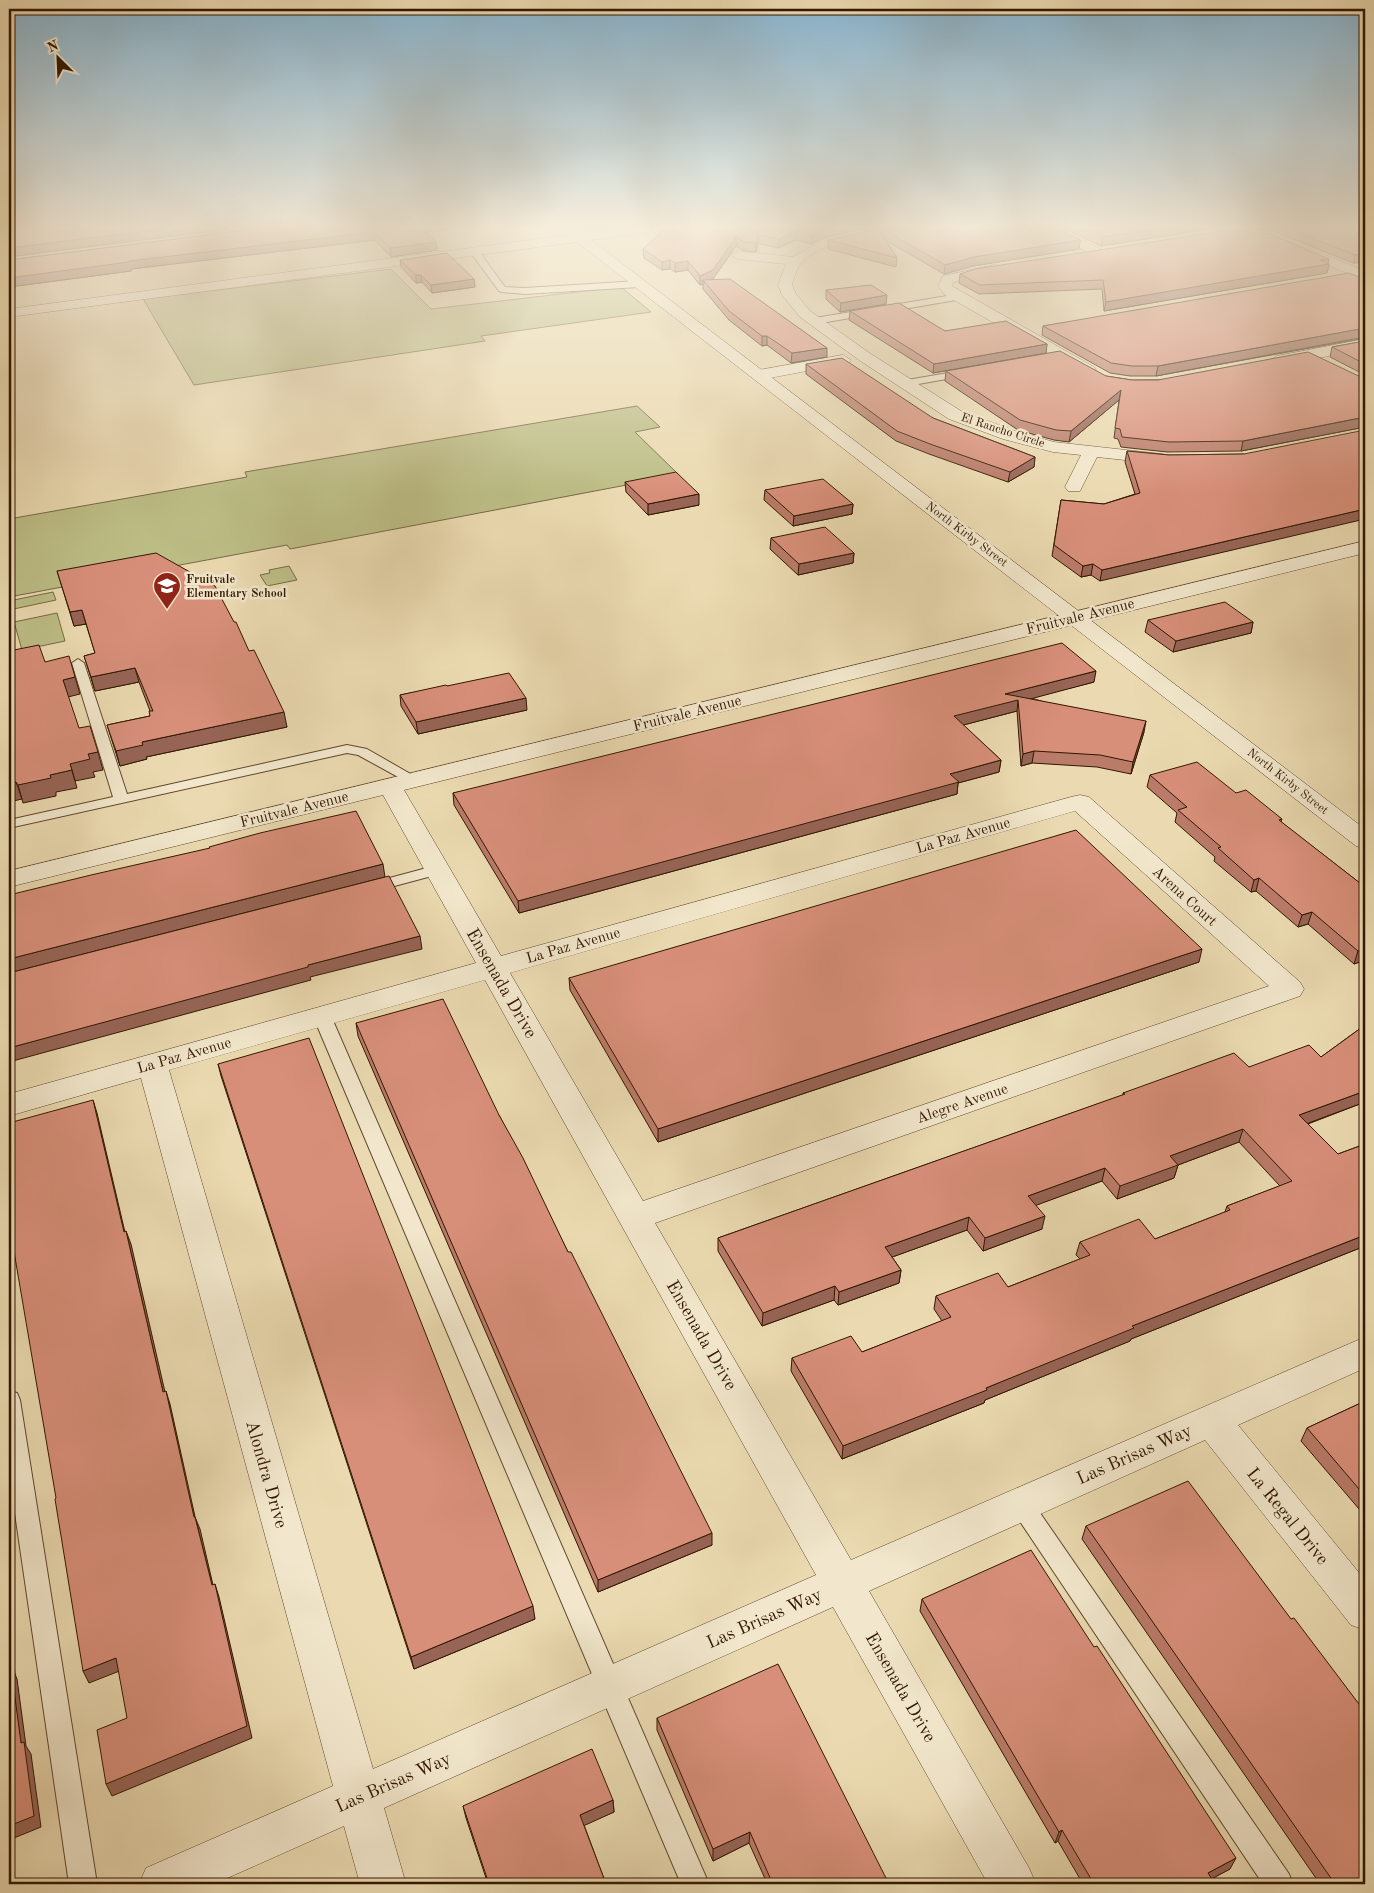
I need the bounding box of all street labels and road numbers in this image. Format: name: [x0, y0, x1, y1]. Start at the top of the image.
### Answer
street label: El Rancho Circle: [959, 412, 1046, 450]
street label: North Kirby Street: [923, 500, 1010, 569]
street label: Fruitvale Avenue: [1025, 597, 1136, 638]
street label: Fruitvale Avenue: [632, 694, 743, 735]
street label: North Kirby Street: [1245, 747, 1330, 817]
street label: Fruitvale Avenue: [239, 790, 350, 831]
street label: La Paz Avenue: [915, 816, 1012, 857]
street label: Arena Court: [1149, 864, 1219, 930]
street label: Ensenada Drive: [462, 926, 540, 1041]
street label: La Paz Avenue: [525, 926, 622, 967]
street label: La Paz Avenue: [136, 1036, 233, 1077]
street label: Alegre Avenue: [915, 1082, 1010, 1127]
street label: Ensenada Drive: [662, 1278, 740, 1393]
street label: Alondra Drive: [242, 1418, 290, 1530]
street label: Las Brisas Way: [1074, 1421, 1195, 1488]
street label: La Regal Drive: [1243, 1465, 1332, 1569]
street label: Las Brisas Way: [704, 1585, 825, 1652]
street label: Ensenada Drive: [861, 1630, 939, 1745]
street label: Las Brisas Way: [333, 1749, 454, 1816]

